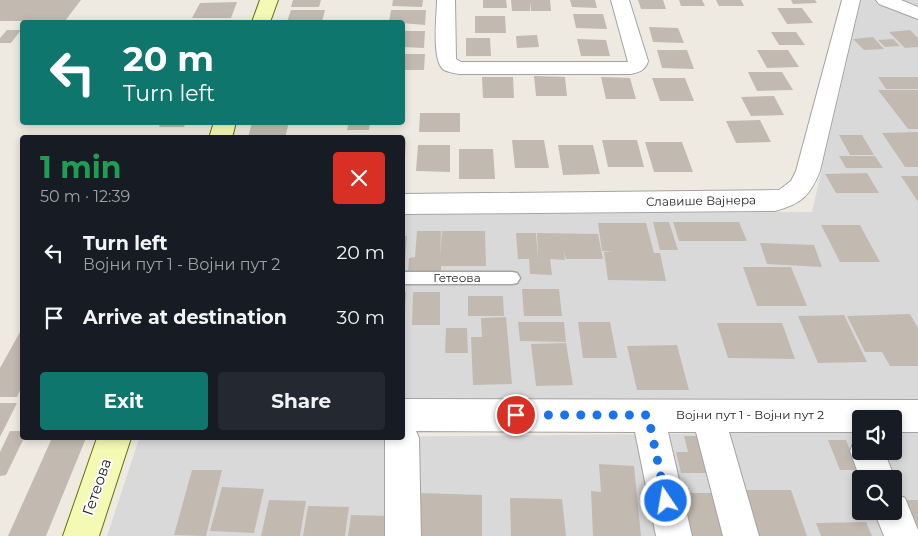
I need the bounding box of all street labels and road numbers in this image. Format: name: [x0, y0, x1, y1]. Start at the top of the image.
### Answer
street label: Славише Вајнера: [646, 192, 756, 209]
street label: Гетеова: [433, 270, 481, 285]
street label: Војни пут 1 - Војни пут 2: [676, 407, 824, 422]
street label: Гетеова: [78, 456, 115, 518]

